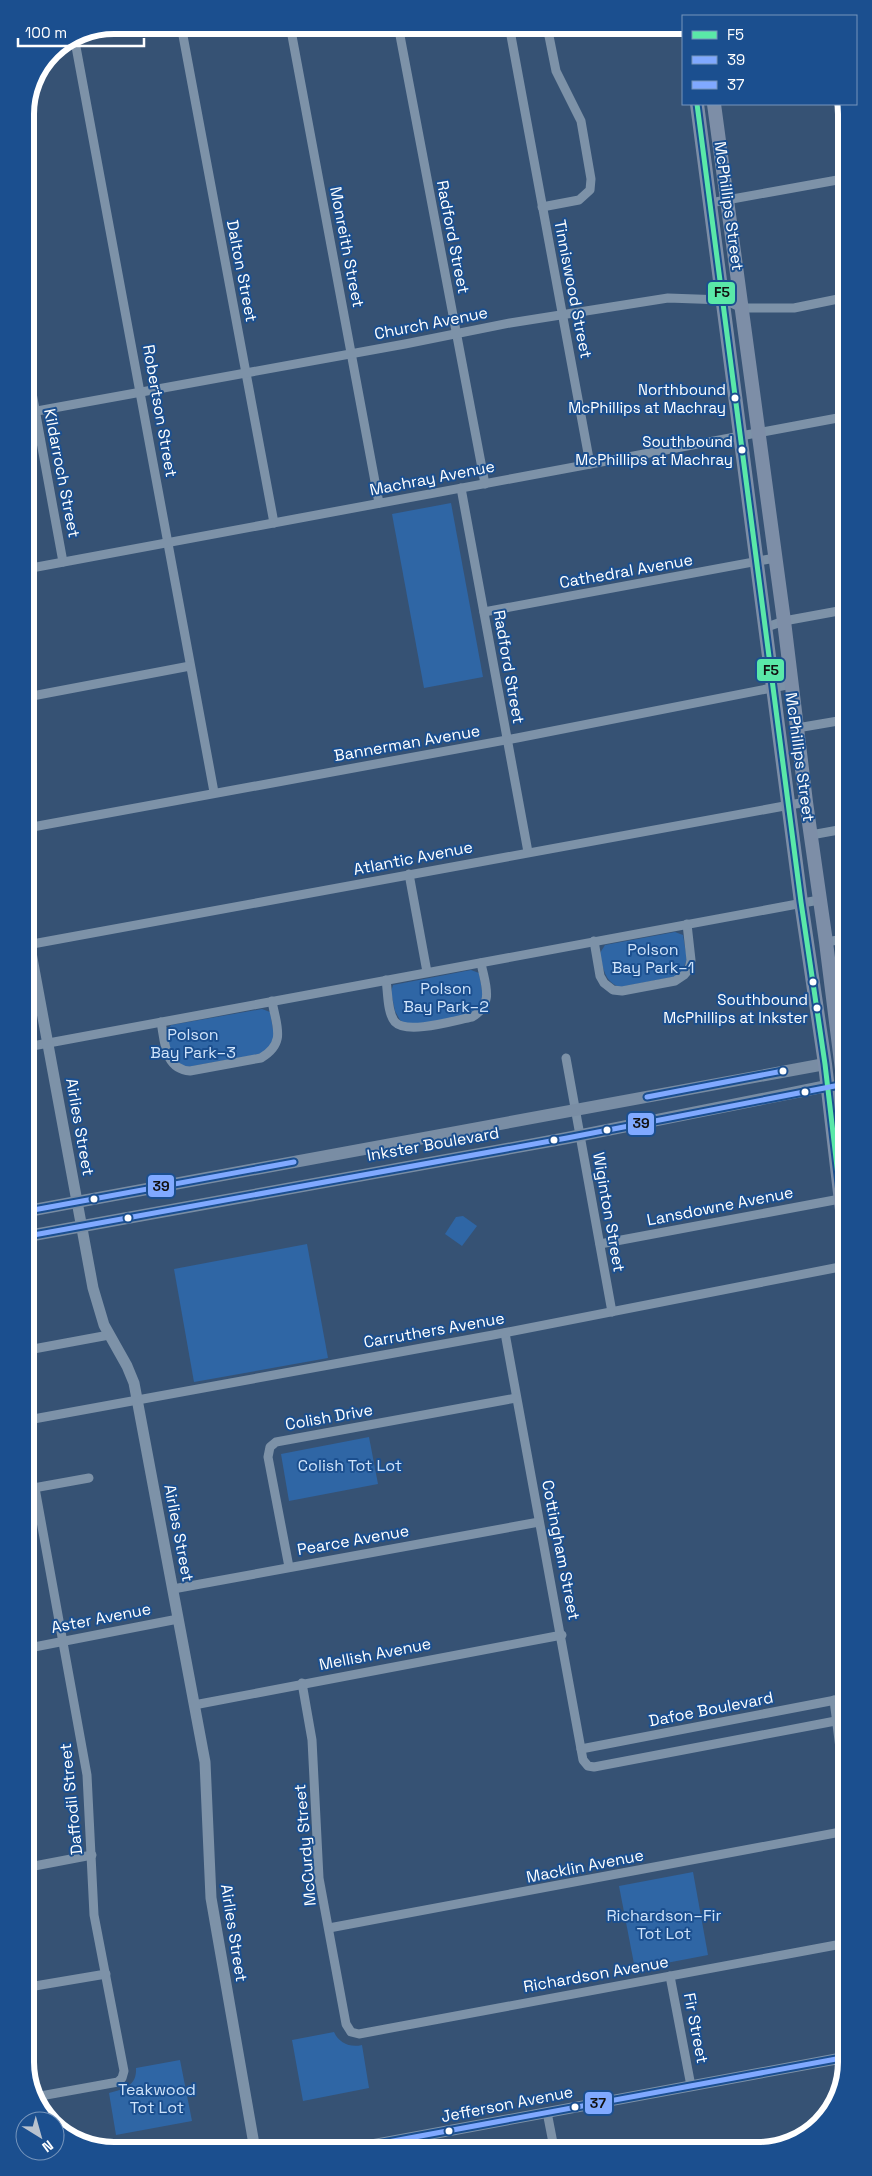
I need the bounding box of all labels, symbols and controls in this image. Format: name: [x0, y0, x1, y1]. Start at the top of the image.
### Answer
scale bar: [18, 15, 144, 47]
legend: [682, 15, 857, 105]
text: 100 m: [25, 23, 67, 42]
text: F5: [727, 25, 744, 44]
text: 39: [727, 50, 745, 69]
text: 37: [727, 75, 745, 94]
street label: McPhillips Street: [710, 140, 748, 272]
street label: Radford Street: [432, 179, 474, 295]
street label: Monreith Street: [325, 185, 369, 309]
street label: Dalton Street: [222, 218, 262, 324]
street label: Tinniswood Street: [549, 218, 597, 360]
line badge: F5: [707, 281, 736, 305]
text: F5: [714, 283, 730, 301]
street label: Church Avenue: [372, 302, 490, 344]
street label: Robertson Street: [138, 343, 182, 479]
place label: Northbound McPhillips at Machray: [568, 380, 726, 417]
marker: Northbound McPhillips at Machray: [730, 393, 740, 403]
street label: Kildarroch Street: [39, 407, 85, 539]
place label: Southbound McPhillips at Machray: [575, 432, 733, 469]
marker: Southbound McPhillips at Machray: [737, 445, 747, 455]
street label: Machray Avenue: [368, 456, 496, 500]
street label: Cathedral Avenue: [558, 549, 694, 593]
street label: Radford Street: [489, 609, 529, 725]
line badge: F5: [756, 658, 785, 682]
text: F5: [763, 661, 779, 679]
street label: McPhillips Street: [781, 691, 819, 823]
street label: Bannerman Avenue: [332, 720, 482, 766]
street label: Atlantic Avenue: [352, 836, 474, 880]
park label: Polson Bay Park–1: [612, 939, 694, 978]
unlabelled marker: [808, 977, 818, 987]
park label: Polson Bay Park–2: [403, 978, 489, 1017]
place label: Southbound McPhillips at Inkster: [663, 990, 808, 1027]
marker: Southbound McPhillips at Inkster: [812, 1003, 822, 1013]
park label: Polson Bay Park–3: [150, 1024, 236, 1063]
unlabelled marker: [778, 1066, 788, 1076]
street label: Airlies Street: [61, 1077, 99, 1177]
unlabelled marker: [800, 1087, 810, 1097]
line badge: 39: [627, 1112, 655, 1136]
text: 39: [632, 1114, 650, 1132]
street label: Inkster Boulevard: [365, 1122, 501, 1166]
unlabelled marker: [602, 1125, 612, 1135]
unlabelled marker: [549, 1135, 559, 1145]
street label: Wiginton Street: [588, 1150, 630, 1274]
line badge: 39: [147, 1174, 175, 1198]
text: 39: [152, 1177, 170, 1195]
street label: Lansdowne Avenue: [645, 1182, 795, 1230]
unlabelled marker: [89, 1194, 99, 1204]
unlabelled marker: [123, 1213, 133, 1223]
street label: Carruthers Avenue: [362, 1307, 506, 1353]
street label: Colish Drive: [284, 1399, 374, 1435]
park label: Colish Tot Lot: [298, 1455, 402, 1476]
street label: Cottingham Street: [537, 1478, 585, 1622]
street label: Airlies Street: [159, 1483, 199, 1583]
street label: Pearce Avenue: [295, 1520, 411, 1560]
street label: Aster Avenue: [49, 1598, 153, 1638]
street label: Mellish Avenue: [317, 1633, 433, 1675]
street label: Dafoe Boulevard: [647, 1687, 775, 1731]
street label: Daffodil Street: [55, 1742, 87, 1856]
street label: McCurdy Street: [289, 1783, 321, 1907]
street label: Macklin Avenue: [525, 1844, 645, 1888]
street label: Airlies Street: [216, 1883, 252, 1983]
park label: Richardson–Fir Tot Lot: [606, 1905, 722, 1944]
street label: Richardson Avenue: [522, 1951, 670, 1997]
street label: Fir Street: [679, 1991, 713, 2065]
park label: Teakwood Tot Lot: [118, 2079, 196, 2118]
street label: Jefferson Avenue: [439, 2081, 575, 2127]
line badge: 37: [584, 2091, 613, 2115]
text: 37: [590, 2094, 606, 2112]
unlabelled marker: [570, 2102, 580, 2112]
north arrow: [15, 2111, 65, 2161]
unlabelled marker: [444, 2126, 454, 2136]
text: N: [39, 2136, 57, 2156]

